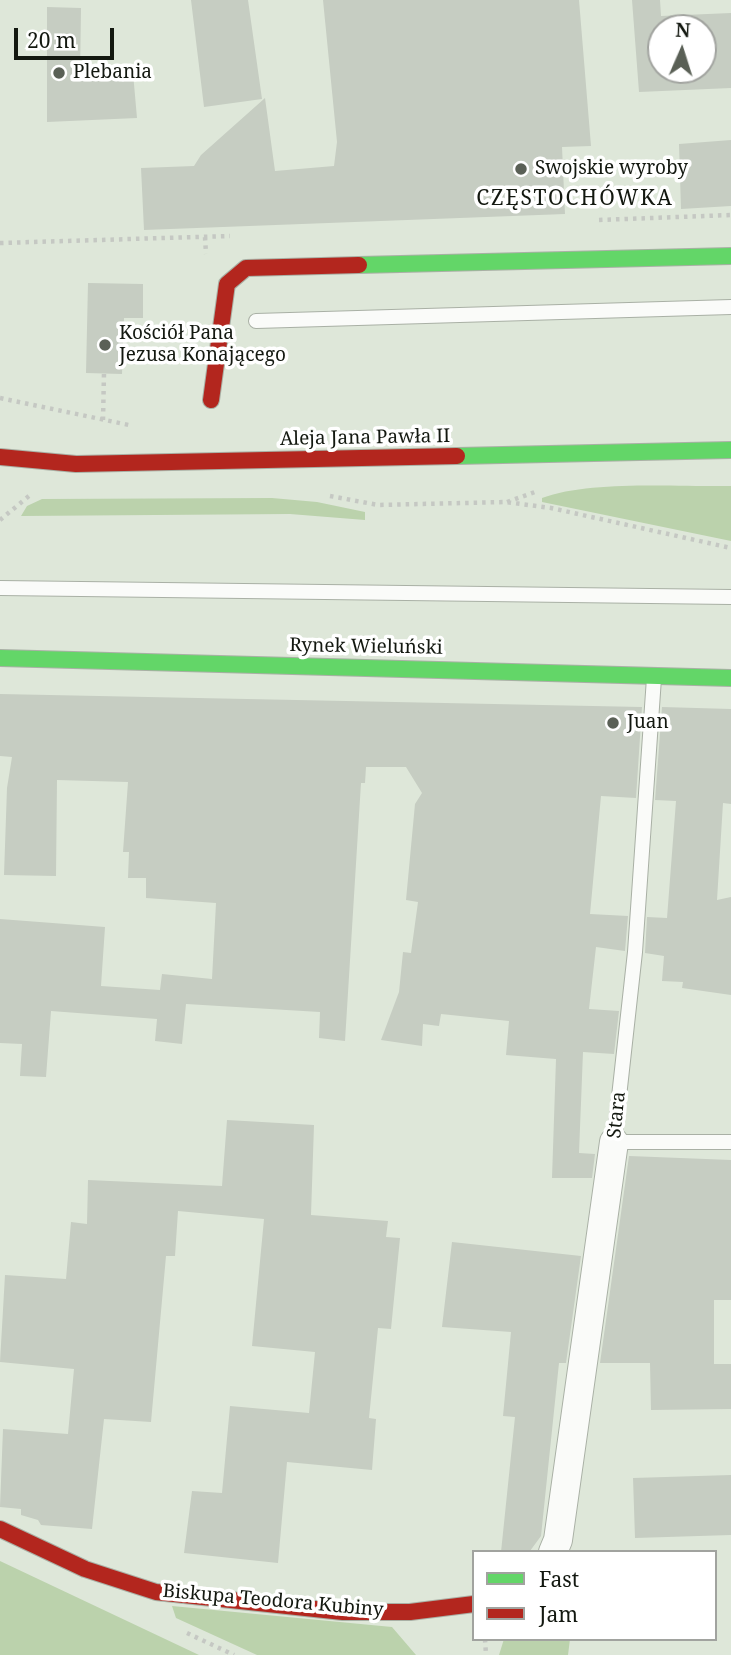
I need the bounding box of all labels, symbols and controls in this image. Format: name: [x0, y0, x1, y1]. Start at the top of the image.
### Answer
scale bar: [18, 14, 117, 58]
north arrow: [647, 14, 717, 84]
text: N: [675, 17, 691, 43]
text: 20 m: [27, 26, 76, 54]
place label: Plebania: [73, 62, 152, 84]
marker: Plebania: [51, 65, 67, 81]
place label: Swojskie wyroby: [535, 158, 688, 180]
marker: Swojskie wyroby: [513, 161, 529, 177]
district label: CZĘSTOCHÓWKA: [478, 186, 672, 212]
place label: Kościół Pana Jezusa Konającego: [119, 323, 286, 367]
marker: Kościół Pana Jezusa Konającego: [97, 337, 113, 353]
street label: Aleja Jana Pawła II: [280, 425, 450, 451]
street label: Rynek Wieluński: [289, 634, 443, 660]
place label: Juan: [627, 712, 669, 734]
marker: Juan: [605, 715, 621, 731]
street label: Stara: [603, 1090, 631, 1140]
legend: [472, 1550, 717, 1641]
text: Fast: [539, 1565, 579, 1593]
street label: Biskupa Teodora Kubiny: [162, 1580, 384, 1622]
text: Jam: [539, 1600, 578, 1628]

